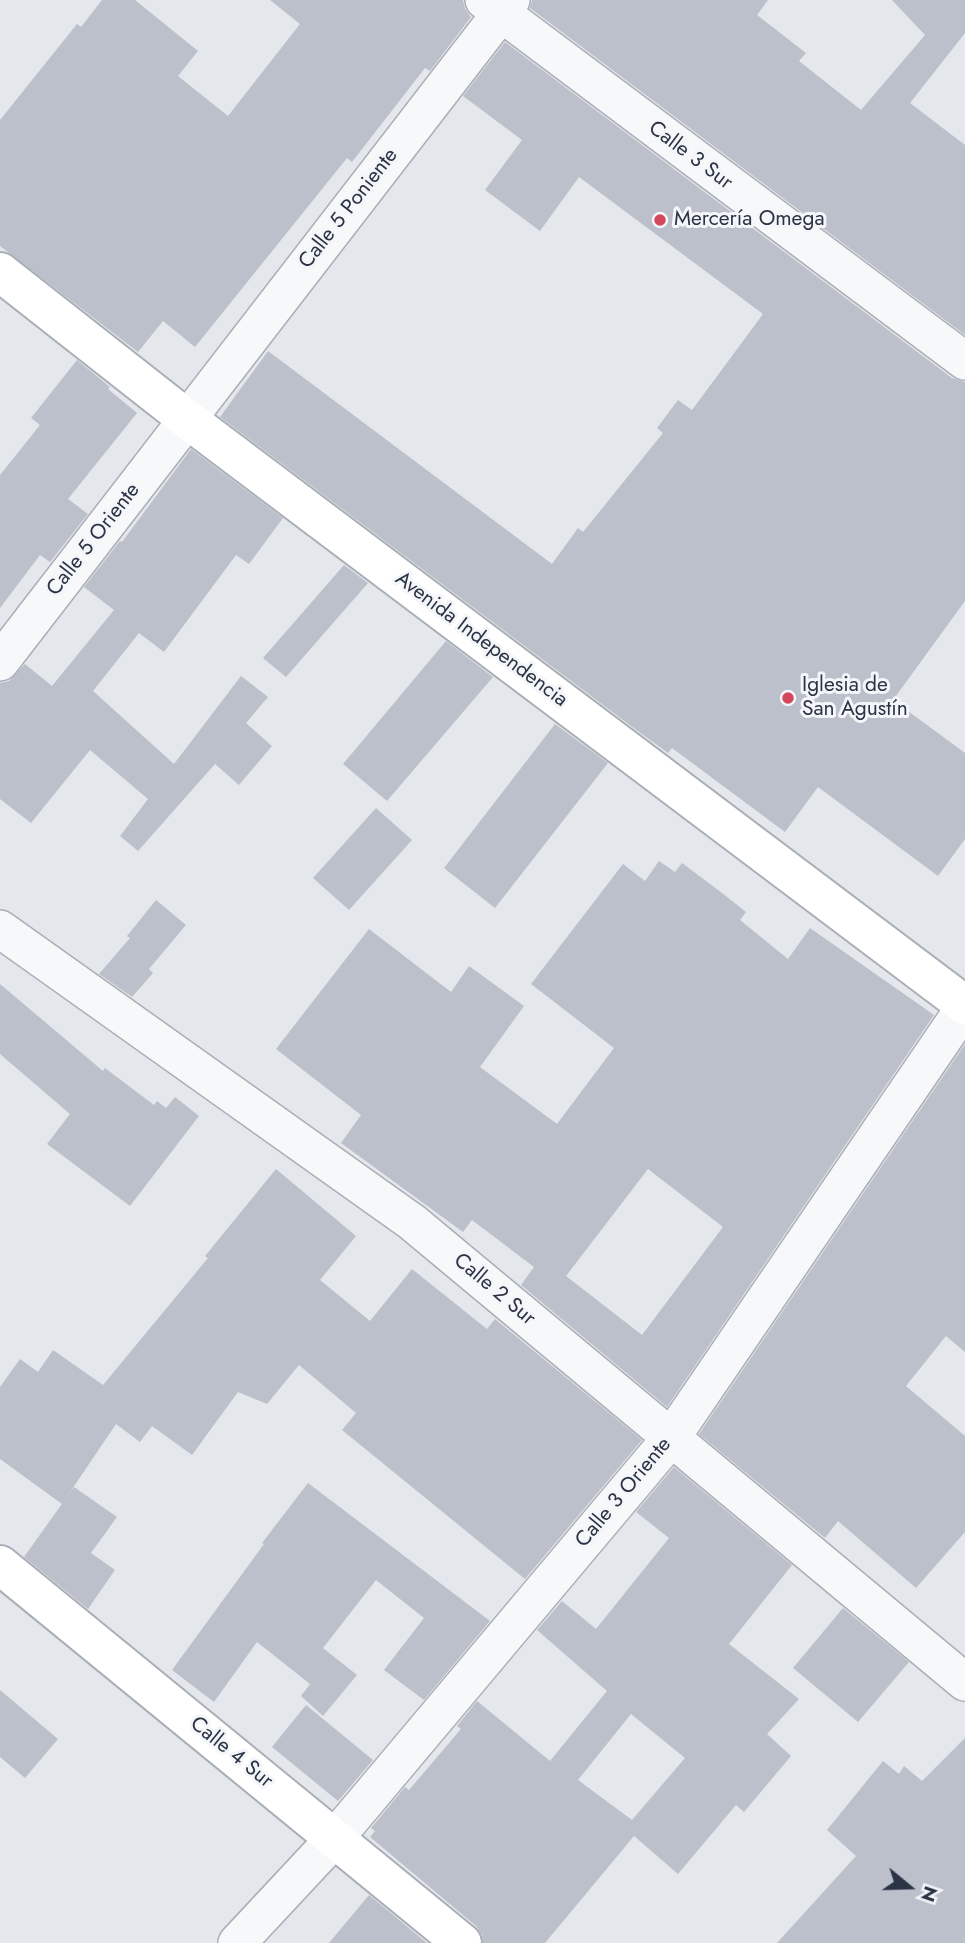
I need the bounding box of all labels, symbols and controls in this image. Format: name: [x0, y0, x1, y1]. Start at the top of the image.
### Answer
street label: Calle 3 Sur: [643, 116, 737, 196]
street label: Calle 5 Poniente: [294, 144, 404, 274]
place label: Mercería Omega: [674, 207, 824, 233]
marker: Mercería Omega: [652, 212, 668, 228]
street label: Calle 5 Oriente: [42, 479, 146, 601]
street label: Avenida Independencia: [390, 567, 572, 713]
place label: Iglesia de San Agustín: [802, 673, 908, 723]
marker: Iglesia de San Agustín: [780, 690, 796, 706]
street label: Calle 2 Sur: [448, 1248, 540, 1332]
street label: Calle 3 Oriente: [571, 1433, 677, 1553]
street label: Calle 4 Sur: [184, 1712, 278, 1794]
north arrow: [874, 1852, 944, 1922]
text: N: [914, 1882, 945, 1906]

